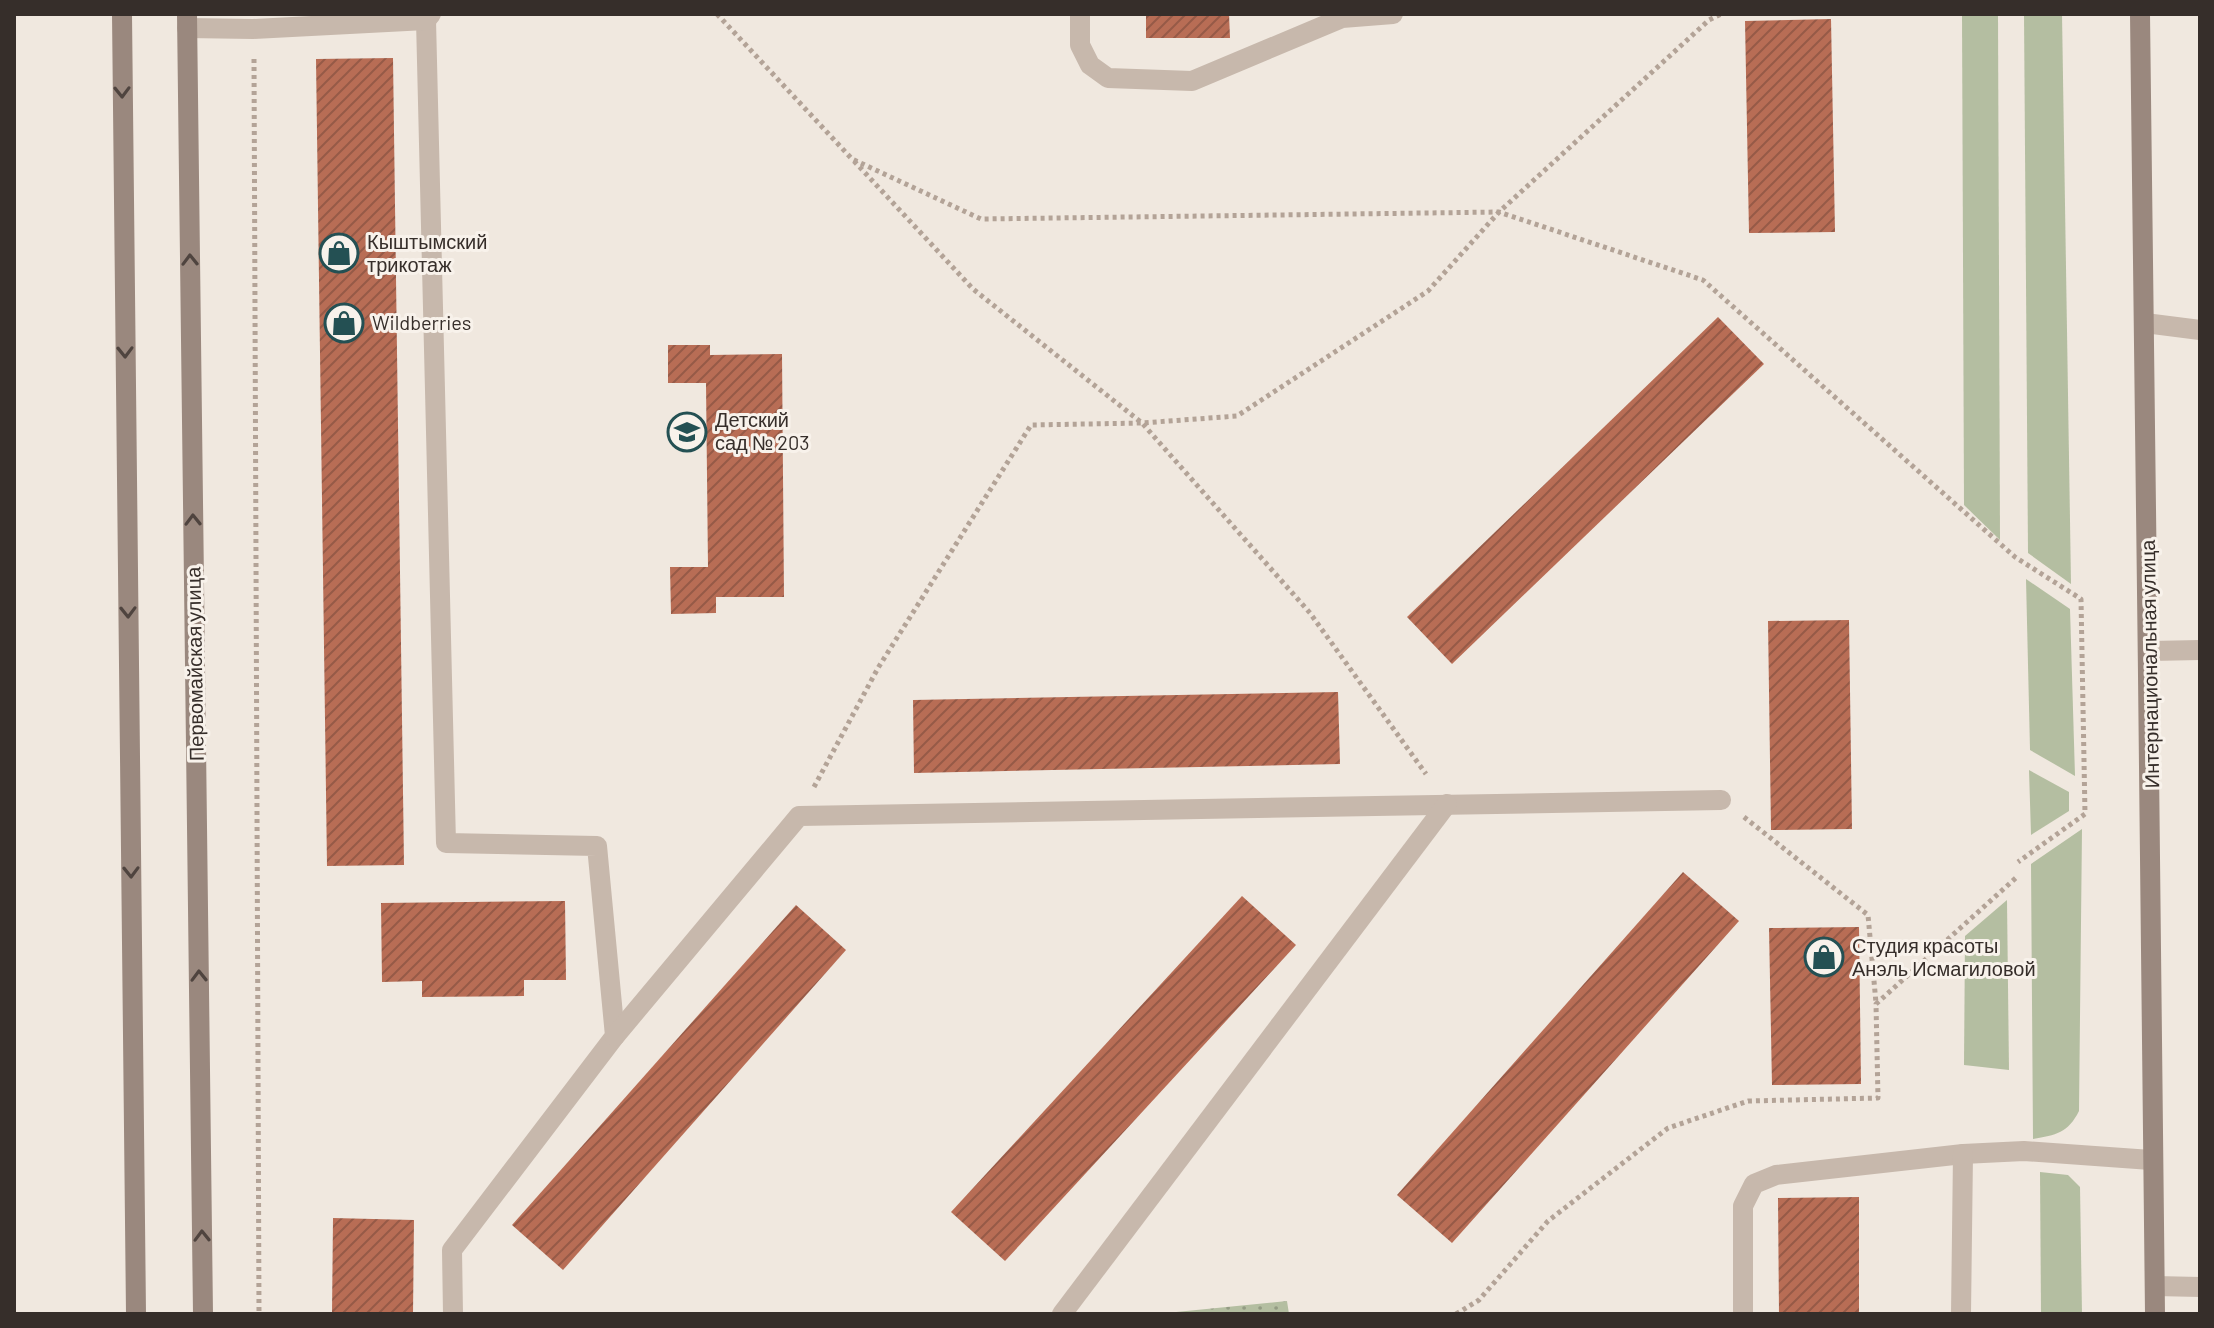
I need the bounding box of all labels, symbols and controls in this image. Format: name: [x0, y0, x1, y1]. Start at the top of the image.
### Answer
one-way arrow: [114, 86, 131, 99]
place label: Кыштымский трикотаж: [367, 229, 487, 276]
shop icon: Кыштымский трикотаж: [318, 232, 360, 274]
one-way arrow: [181, 253, 199, 266]
shop icon: Wildberries: [323, 302, 365, 344]
place label: Wildberries: [372, 310, 471, 334]
one-way arrow: [116, 346, 134, 359]
place label: Детский сад № 203: [715, 407, 810, 454]
school or university icon: Детский сад № 203: [666, 411, 708, 453]
one-way arrow: [184, 513, 202, 526]
street label: Интернациональная улица: [2135, 539, 2163, 789]
street label: Первомайская улица: [180, 566, 208, 761]
one-way arrow: [119, 606, 137, 619]
one-way arrow: [122, 866, 140, 879]
place label: Студия красоты Анэль Исмагиловой: [1852, 933, 2036, 980]
shop icon: Студия красоты Анэль Исмагиловой: [1803, 936, 1845, 978]
one-way arrow: [190, 969, 208, 982]
one-way arrow: [193, 1229, 211, 1242]

